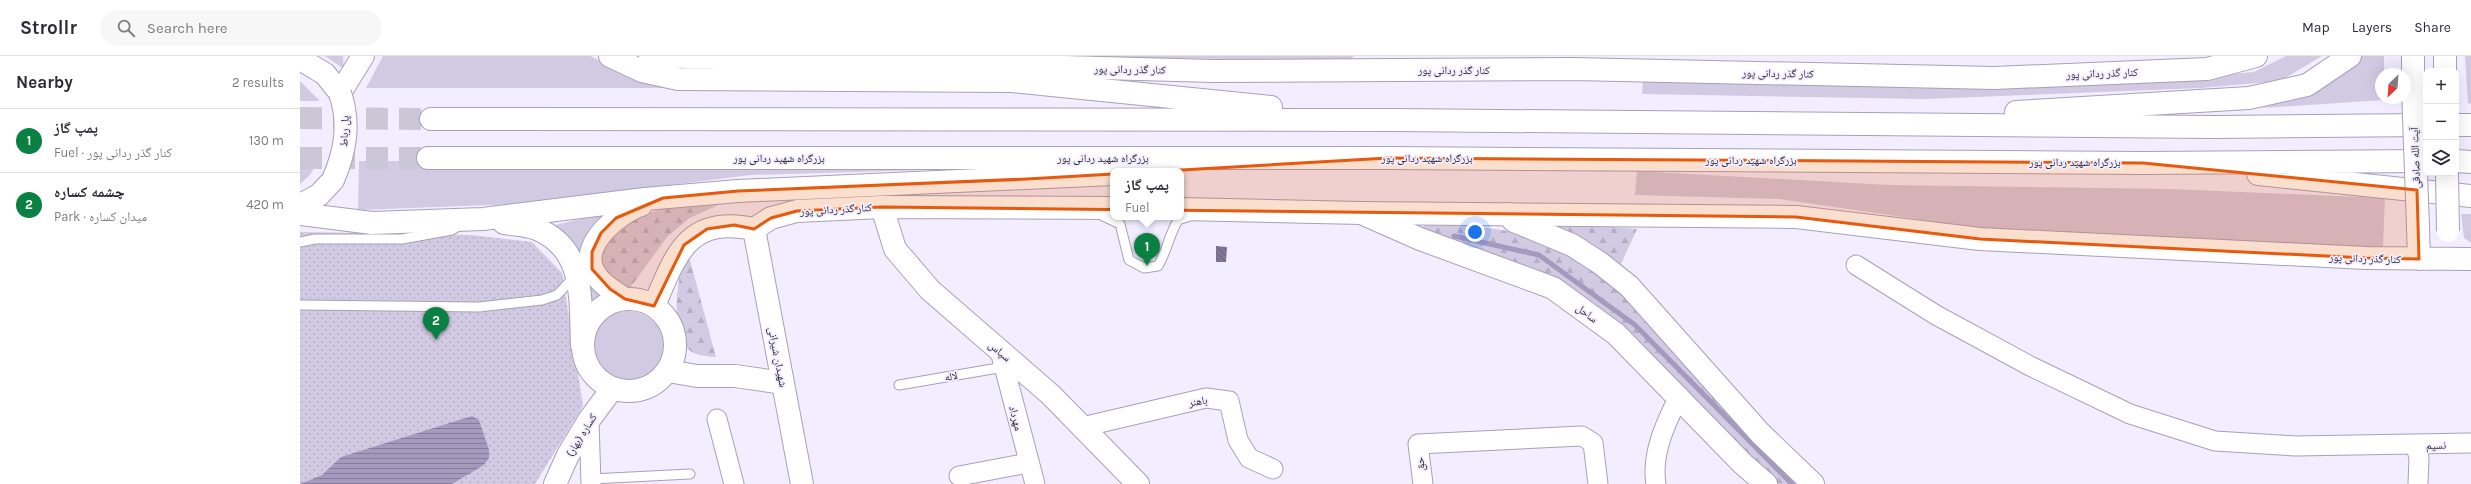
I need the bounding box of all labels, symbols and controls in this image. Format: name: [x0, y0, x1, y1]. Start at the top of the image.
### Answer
search box: [101, 10, 381, 46]
text: Strollr: [20, 17, 77, 39]
icon: search: [115, 17, 137, 39]
text: Search here: [147, 19, 228, 37]
text: Map: [2302, 19, 2330, 36]
text: Layers: [2352, 19, 2392, 36]
text: Share: [2414, 19, 2451, 36]
street label: کنار گذر ردانی پور: [1093, 62, 1166, 77]
street label: کنار گذر ردانی پور: [1417, 64, 1490, 77]
street label: کنار گذر ردانی پور: [1741, 66, 1814, 81]
street label: کنار گذر ردانی پور: [2065, 66, 2139, 81]
north arrow: [2375, 68, 2411, 104]
map controls: [2423, 68, 2459, 176]
button: +: [2423, 68, 2459, 104]
text: Nearby: [16, 72, 73, 92]
text: 2 results: [232, 75, 284, 90]
button: −: [2423, 104, 2459, 140]
street label: پل رباط: [337, 115, 352, 147]
text: پمپ گاز: [54, 119, 98, 137]
street label: آیت الله صادقی: [2408, 127, 2423, 189]
text: 1: [27, 133, 31, 148]
text: 130 m: [249, 133, 284, 148]
button: layers: [2423, 140, 2459, 176]
text: Fuel · کنار گذر ردانی پور: [54, 145, 172, 160]
street label: بزرگراه شهید ردانی پور: [732, 152, 825, 165]
street label: بزرگراه شهید ردانی پور: [1056, 152, 1149, 165]
street label: بزرگراه شهید ردانی پور: [1380, 152, 1473, 165]
street label: بزرگراه شهید ردانی پور: [1704, 154, 1797, 167]
street label: بزرگراه شهید ردانی پور: [2028, 156, 2121, 169]
popup: [1110, 168, 1184, 220]
text: پمپ گاز: [1125, 176, 1169, 194]
text: چشمه کساره: [54, 183, 125, 201]
text: 2: [25, 197, 33, 212]
text: 420 m: [246, 197, 284, 212]
text: Fuel: [1125, 200, 1150, 215]
street label: کنار گذر ردانی پور: [799, 201, 873, 218]
text: Park · میدان کساره: [54, 209, 147, 224]
your location: [1465, 222, 1485, 242]
pin: 1: [1134, 233, 1160, 266]
street label: کنار گذر ردانی پور: [2328, 251, 2402, 266]
street label: ساحل: [1573, 301, 1600, 326]
pin: 2: [423, 307, 449, 340]
street label: شهیدان شیرانی: [765, 326, 790, 388]
street label: سپاس: [986, 338, 1013, 365]
street label: لاله: [944, 369, 959, 384]
street label: باهنر: [1187, 394, 1209, 410]
street label: مهرداد: [1006, 404, 1025, 432]
street label: کساره (بهار): [563, 411, 600, 459]
street label: نسیم: [2426, 439, 2446, 453]
street label: حق: [1413, 456, 1428, 472]

